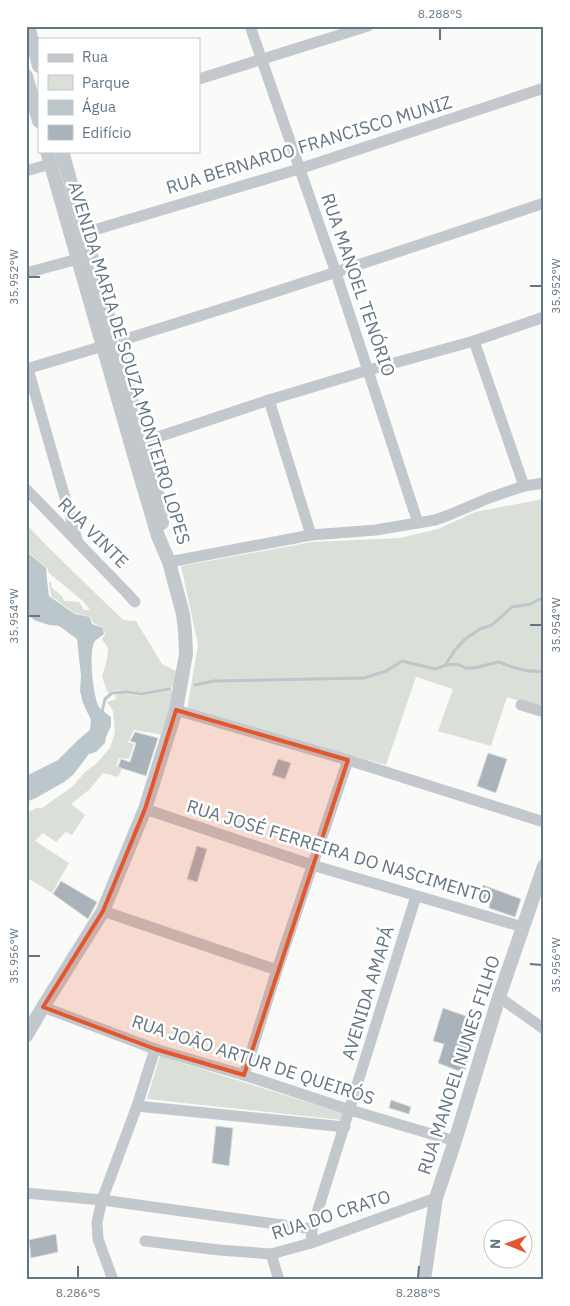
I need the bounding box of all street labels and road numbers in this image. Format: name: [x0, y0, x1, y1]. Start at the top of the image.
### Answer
street label: RUA BERNARDO FRANCISCO MUNIZ: [163, 90, 454, 199]
street label: AVENIDA MARIA DE SOUZA MONTEIRO LOPES: [63, 179, 196, 547]
street label: RUA MANOEL TENÓRIO: [316, 190, 401, 379]
street label: RUA VINTE: [53, 492, 134, 573]
street label: RUA JOSÉ FERREIRA DO NASCIMENTO: [184, 794, 494, 909]
street label: AVENIDA AMAPÁ: [336, 923, 399, 1063]
street label: RUA MANOEL NUNES FILHO: [412, 952, 505, 1177]
street label: RUA JOÃO ARTUR DE QUEIRÓS: [129, 1009, 377, 1110]
street label: RUA DO CRATO: [268, 1184, 393, 1245]

